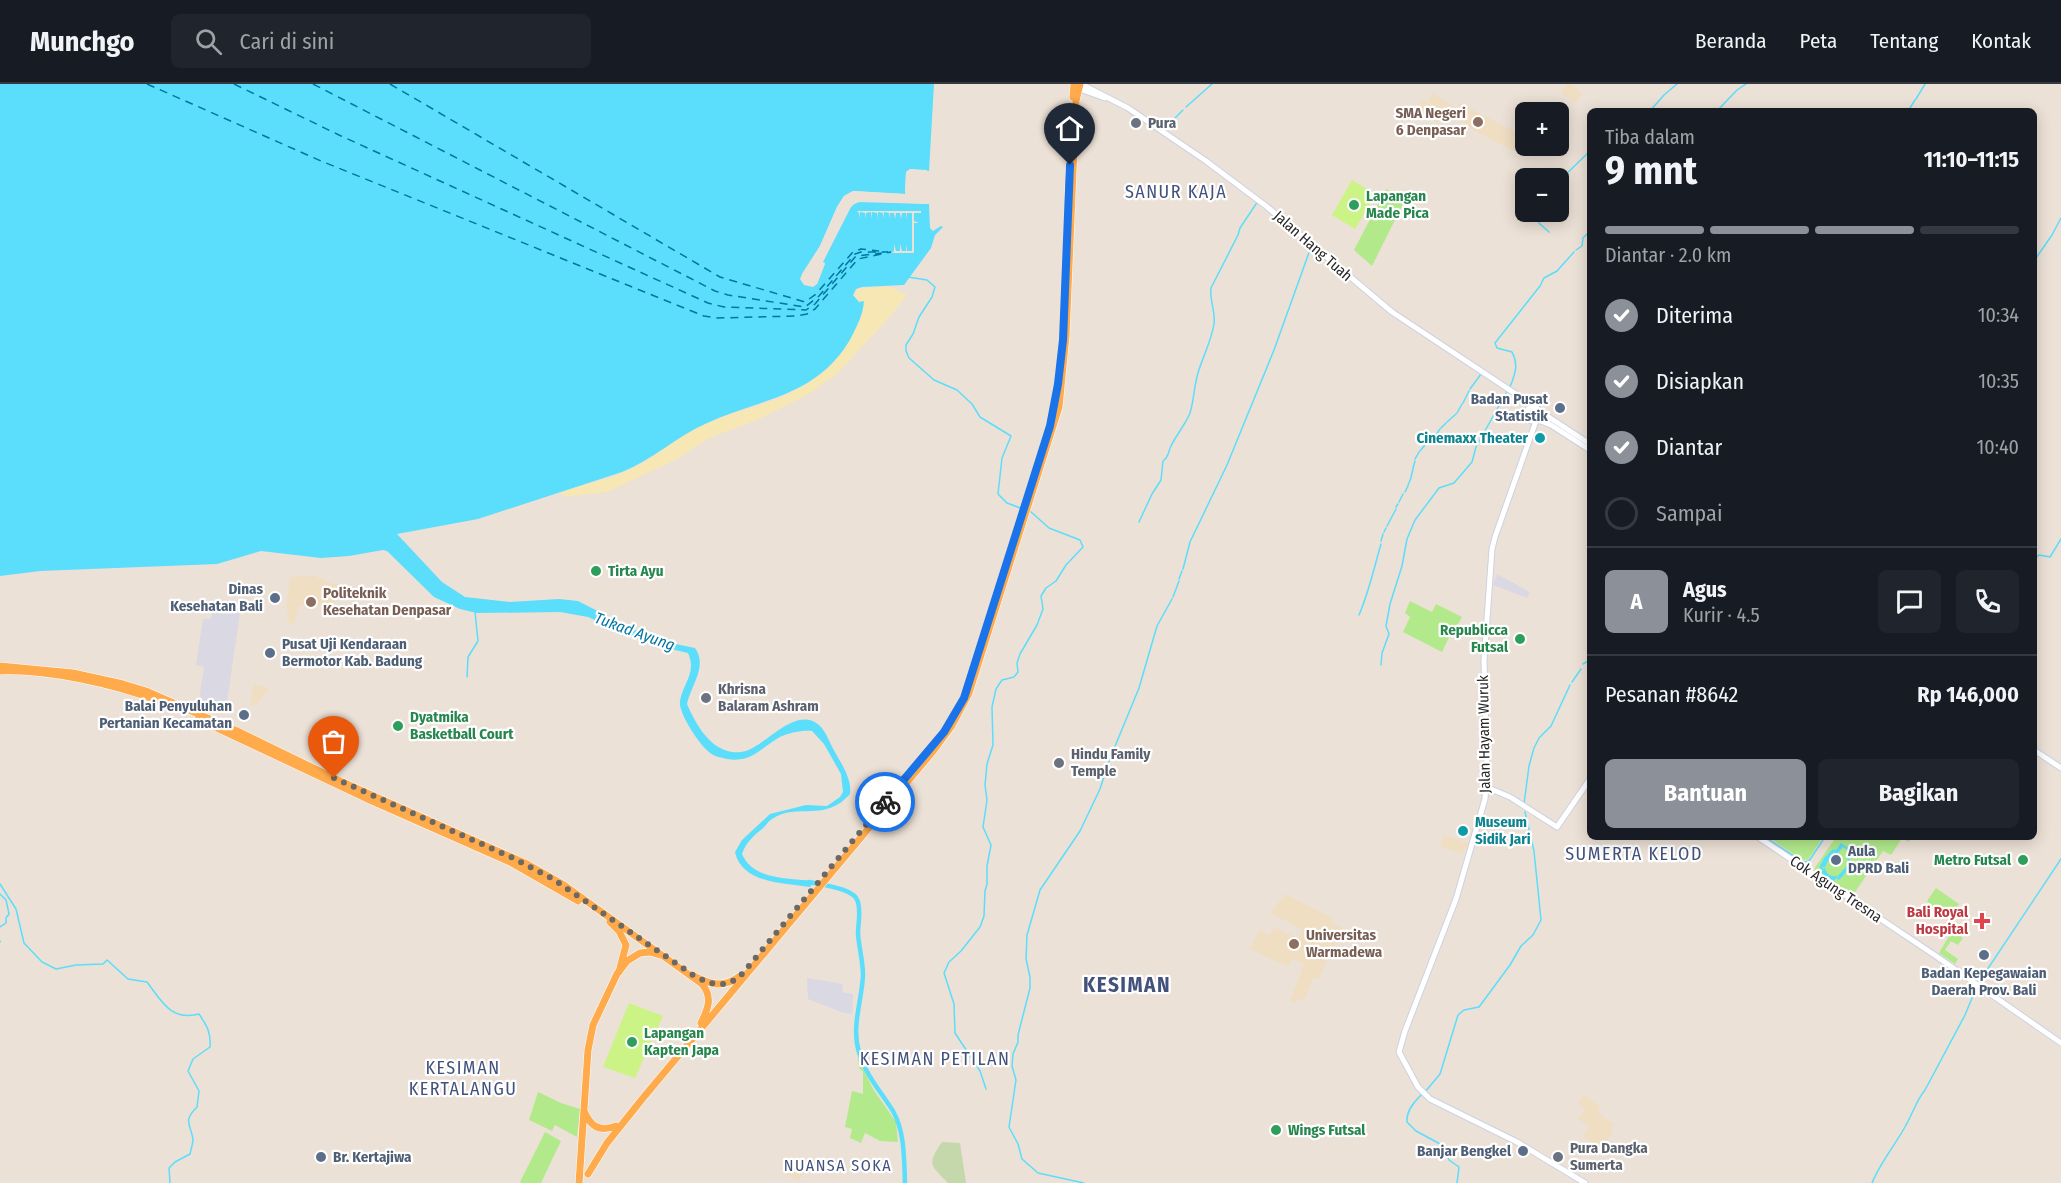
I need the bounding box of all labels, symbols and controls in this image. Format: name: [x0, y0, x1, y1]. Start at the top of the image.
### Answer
search box: [171, 14, 591, 68]
text: Munchgo: [30, 25, 135, 58]
icon: search: [192, 25, 225, 58]
text: Cari di sini: [240, 28, 334, 55]
text: Beranda: [1695, 28, 1767, 54]
text: Peta: [1800, 28, 1837, 54]
text: Tentang: [1870, 28, 1938, 54]
text: Kontak: [1971, 28, 2031, 54]
map controls: [1515, 102, 1569, 222]
button: +: [1515, 102, 1569, 156]
pin: [1044, 103, 1095, 165]
place label: SMA Negeri 6 Denpasar: [1396, 104, 1467, 139]
icon: home: [1053, 112, 1086, 145]
place label: Pura: [1148, 114, 1177, 132]
marker: SMA Negeri 6 Denpasar: [1471, 115, 1485, 129]
marker: Pura: [1129, 116, 1143, 130]
text: Tiba dalam: [1605, 125, 1695, 149]
text: 11:10–11:15: [1924, 146, 2019, 173]
text: 9 mnt: [1605, 148, 1697, 194]
button: −: [1515, 168, 1569, 222]
district label: SANUR KAJA: [1125, 181, 1227, 203]
place label: Lapangan Made Pica: [1366, 187, 1430, 222]
marker: Lapangan Made Pica: [1347, 198, 1361, 212]
street label: Jalan Hang Tuah: [1270, 207, 1356, 285]
text: Diantar · 2.0 km: [1605, 243, 1731, 267]
icon: check: [1605, 299, 1638, 332]
text: Diterima: [1656, 302, 1733, 329]
text: 10:34: [1978, 303, 2019, 327]
icon: check: [1605, 365, 1638, 398]
text: Disiapkan: [1656, 368, 1744, 395]
text: 10:35: [1978, 369, 2019, 393]
place label: Badan Pusat Statistik: [1471, 390, 1549, 425]
marker: Badan Pusat Statistik: [1553, 401, 1567, 415]
place label: Cinemaxx Theater: [1416, 429, 1529, 447]
marker: Cinemaxx Theater: [1533, 431, 1547, 445]
icon: check: [1605, 431, 1638, 464]
text: Diantar: [1656, 434, 1722, 461]
text: 10:40: [1977, 435, 2019, 459]
text: Sampai: [1656, 500, 1722, 527]
place label: Tirta Ayu: [608, 562, 664, 580]
marker: Tirta Ayu: [589, 564, 603, 578]
button: chat: [1878, 570, 1941, 633]
button: phone: [1956, 570, 2019, 633]
text: Agus: [1683, 576, 1727, 603]
place label: Dinas Kesehatan Bali: [170, 580, 263, 615]
place label: Politeknik Kesehatan Denpasar: [323, 584, 452, 619]
text: A: [1631, 588, 1642, 615]
marker: Dinas Kesehatan Bali: [268, 591, 282, 605]
marker: Politeknik Kesehatan Denpasar: [304, 595, 318, 609]
text: Kurir · 4.5: [1683, 603, 1760, 627]
water label: Tukad Ayung: [592, 608, 677, 655]
place label: Republicca Futsal: [1440, 621, 1509, 656]
marker: Republicca Futsal: [1513, 632, 1527, 646]
place label: Pusat Uji Kendaraan Bermotor Kab. Badung: [282, 635, 423, 670]
marker: Pusat Uji Kendaraan Bermotor Kab. Badung: [263, 646, 277, 660]
street label: Jalan Hayam Wuruk: [1474, 675, 1494, 793]
place label: Khrisna Balaram Ashram: [718, 680, 819, 715]
text: Pesanan #8642: [1605, 681, 1738, 708]
text: Rp 146,000: [1917, 681, 2019, 708]
marker: Khrisna Balaram Ashram: [699, 691, 713, 705]
place label: Balai Penyuluhan Pertanian Kecamatan: [99, 697, 232, 732]
marker: Balai Penyuluhan Pertanian Kecamatan: [237, 708, 251, 722]
place label: Dyatmika Basketball Court: [410, 708, 514, 743]
pin: [308, 716, 359, 778]
marker: Dyatmika Basketball Court: [391, 719, 405, 733]
icon: bag: [317, 725, 350, 758]
place label: Hindu Family Temple: [1071, 745, 1151, 780]
marker: Hindu Family Temple: [1052, 756, 1066, 770]
button: Bantuan: [1605, 759, 1806, 828]
button: Bagikan: [1818, 759, 2019, 828]
courier: [855, 772, 915, 832]
icon: bike: [869, 786, 902, 819]
place label: Museum Sidik Jari: [1475, 813, 1531, 848]
marker: Museum Sidik Jari: [1456, 824, 1470, 838]
place label: Aula DPRD Bali: [1847, 842, 1909, 877]
district label: SUMERTA KELOD: [1565, 843, 1703, 865]
place label: Metro Futsal: [1934, 851, 2012, 869]
street label: Cok Agung Tresna: [1787, 852, 1885, 926]
marker: Aula DPRD Bali: [1829, 853, 1843, 867]
marker: Metro Futsal: [2016, 853, 2030, 867]
place label: Bali Royal Hospital: [1907, 903, 1969, 938]
marker: Bali Royal Hospital: [1973, 912, 1991, 930]
place label: Universitas Warmadewa: [1306, 926, 1383, 961]
marker: Universitas Warmadewa: [1287, 937, 1301, 951]
marker: Badan Kepegawaian Daerah Prov. Bali: [1977, 948, 1991, 962]
place label: Badan Kepegawaian Daerah Prov. Bali: [1921, 964, 2047, 999]
district label: KESIMAN: [1083, 972, 1171, 998]
place label: Lapangan Kapten Japa: [644, 1024, 720, 1059]
marker: Lapangan Kapten Japa: [625, 1035, 639, 1049]
district label: KESIMAN PETILAN: [860, 1048, 1010, 1070]
district label: KESIMAN KERTALANGU: [409, 1057, 517, 1100]
place label: Wings Futsal: [1288, 1121, 1366, 1139]
marker: Wings Futsal: [1269, 1123, 1283, 1137]
place label: Pura Dangka Sumerta: [1570, 1139, 1648, 1174]
place label: Banjar Bengkel: [1417, 1142, 1512, 1160]
marker: Banjar Bengkel: [1516, 1144, 1530, 1158]
place label: Br. Kertajiwa: [333, 1148, 412, 1166]
marker: Br. Kertajiwa: [314, 1150, 328, 1164]
marker: Pura Dangka Sumerta: [1551, 1150, 1565, 1164]
district label: NUANSA SOKA: [784, 1156, 892, 1175]

